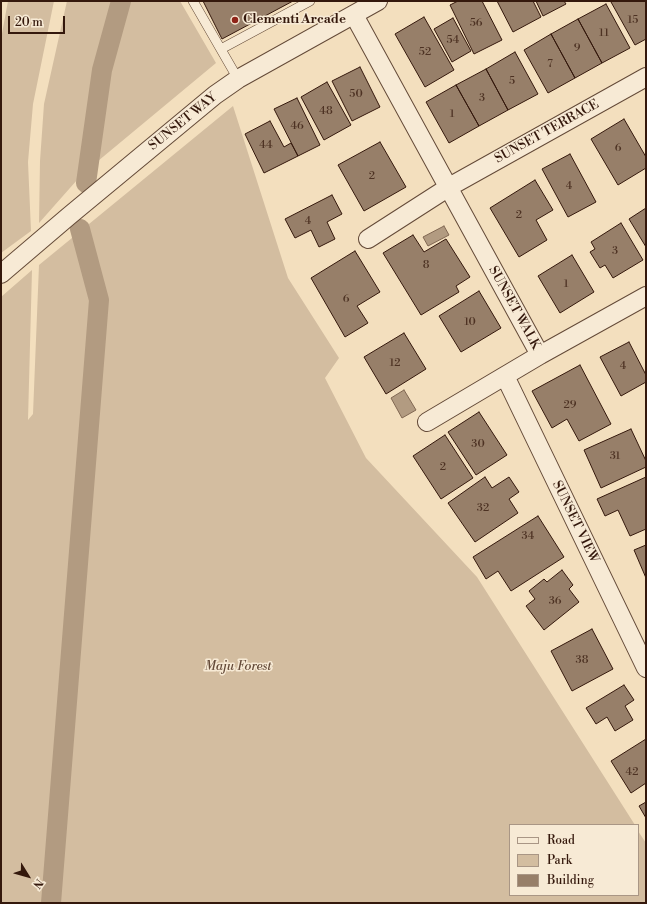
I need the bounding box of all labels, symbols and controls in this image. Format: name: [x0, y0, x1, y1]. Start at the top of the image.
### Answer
scale bar: [10, 8, 67, 34]
place label: Clementi Arcade: [243, 12, 346, 28]
house number: 15: [628, 13, 638, 27]
text: 20 m: [15, 15, 43, 30]
marker: Clementi Arcade: [230, 15, 240, 25]
house number: 56: [470, 16, 482, 30]
house number: 11: [599, 26, 609, 40]
house number: 54: [447, 33, 459, 47]
house number: 9: [574, 41, 580, 55]
house number: 52: [419, 45, 431, 59]
house number: 7: [547, 57, 553, 71]
house number: 5: [509, 74, 515, 88]
house number: 50: [349, 87, 363, 101]
street label: SUNSET WAY: [146, 90, 220, 154]
house number: 3: [479, 91, 485, 105]
street label: SUNSET TERRACE: [492, 97, 602, 167]
house number: 48: [319, 104, 333, 118]
house number: 1: [450, 107, 454, 121]
house number: 46: [290, 119, 304, 133]
house number: 44: [259, 138, 273, 152]
house number: 6: [615, 141, 621, 155]
house number: 2: [369, 169, 375, 183]
house number: 4: [566, 179, 572, 193]
house number: 2: [516, 208, 522, 222]
house number: 4: [305, 214, 311, 228]
house number: 3: [612, 244, 618, 258]
house number: 8: [423, 258, 429, 272]
street label: SUNSET WALK: [485, 264, 543, 352]
house number: 1: [564, 277, 568, 291]
house number: 6: [343, 292, 349, 306]
house number: 10: [464, 315, 476, 329]
house number: 12: [389, 356, 401, 370]
house number: 4: [620, 359, 626, 373]
house number: 29: [564, 398, 576, 412]
house number: 30: [471, 437, 485, 451]
house number: 31: [610, 449, 620, 463]
house number: 2: [440, 460, 446, 474]
street label: SUNSET VIEW: [548, 478, 602, 566]
house number: 32: [477, 501, 489, 515]
house number: 34: [522, 529, 534, 543]
house number: 36: [549, 594, 561, 608]
house number: 38: [576, 653, 588, 667]
park label: Maju Forest: [204, 659, 272, 675]
house number: 42: [626, 765, 638, 779]
legend: [509, 824, 639, 896]
text: Road: [547, 833, 575, 848]
text: Park: [547, 853, 572, 868]
north arrow: [8, 856, 48, 896]
text: Building: [547, 873, 594, 888]
text: N: [29, 876, 46, 891]

